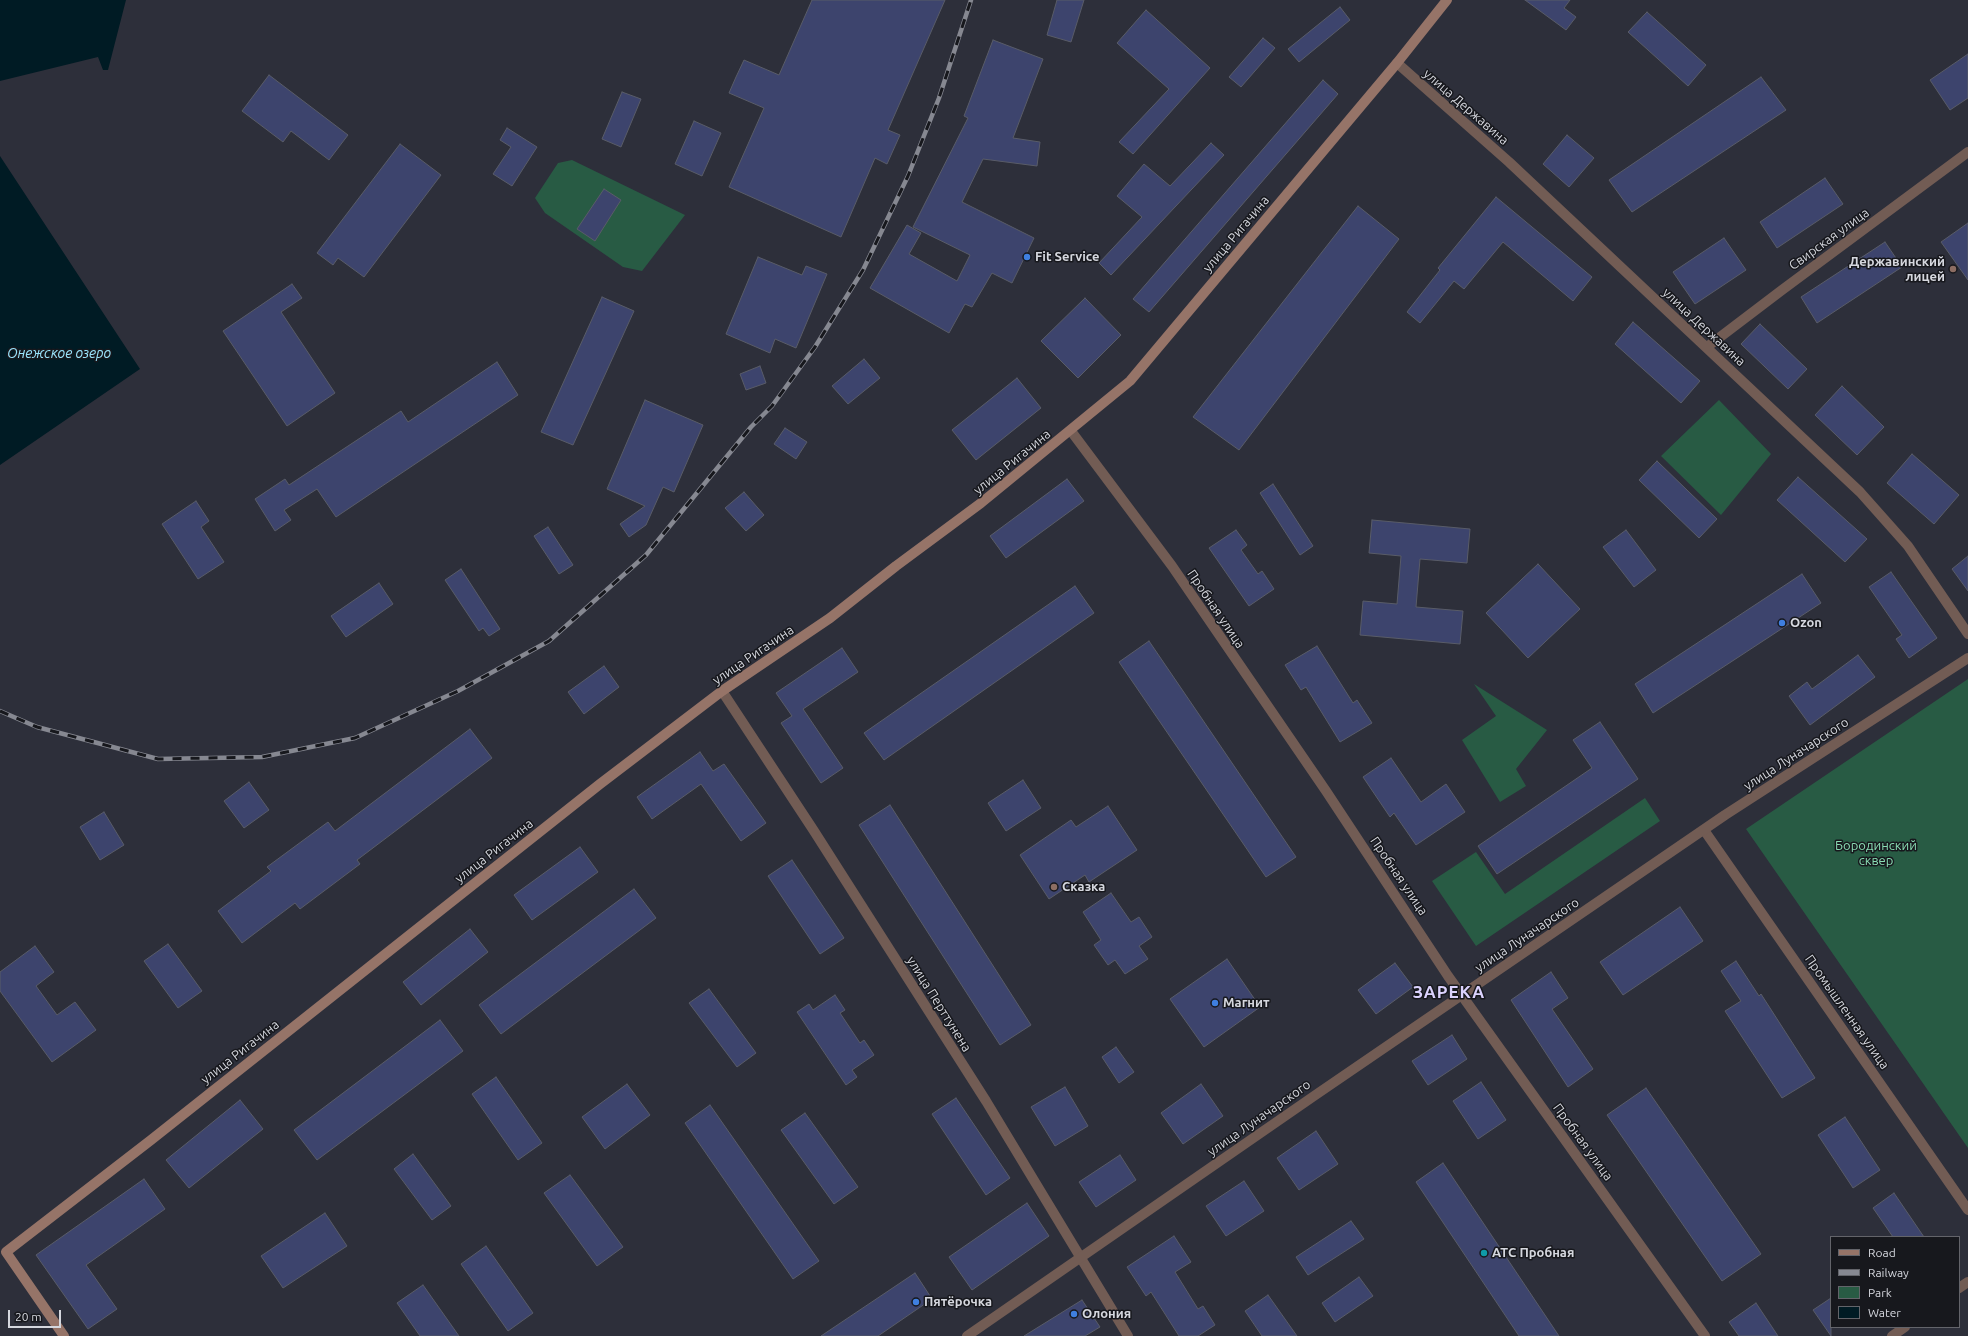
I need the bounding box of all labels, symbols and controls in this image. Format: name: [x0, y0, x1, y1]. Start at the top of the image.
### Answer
street label: улица Державина: [1420, 66, 1512, 148]
street label: улица Ригачина: [1200, 193, 1272, 275]
street label: Свирская улица: [1786, 205, 1872, 273]
place label: Fit Service: [1035, 249, 1099, 265]
marker: Fit Service: [1022, 252, 1032, 262]
place label: Державинский лицей: [1849, 254, 1945, 285]
marker: Державинский лицей: [1948, 264, 1958, 274]
street label: улица Державина: [1659, 285, 1749, 369]
water label: Онежское озеро: [7, 345, 111, 361]
street label: улица Ригачина: [970, 426, 1054, 498]
street label: Пробная улица: [1184, 567, 1248, 651]
place label: Ozon: [1790, 615, 1822, 631]
marker: Ozon: [1777, 618, 1787, 628]
street label: улица Ригачина: [709, 622, 797, 688]
street label: улица Луначарского: [1741, 714, 1851, 794]
street label: улица Ригачина: [452, 816, 536, 886]
street label: Пробная улица: [1367, 834, 1431, 918]
park label: Бородинский сквер: [1835, 838, 1917, 869]
place label: Сказка: [1062, 879, 1105, 895]
marker: Сказка: [1049, 882, 1059, 892]
street label: улица Луначарского: [1472, 894, 1582, 976]
street label: Промышленная улица: [1802, 952, 1892, 1072]
street label: улица Перттунена: [903, 953, 975, 1055]
district label: ЗАРЕКА: [1413, 982, 1485, 1002]
place label: Магнит: [1223, 995, 1270, 1011]
marker: Магнит: [1210, 998, 1220, 1008]
street label: улица Ригачина: [198, 1017, 282, 1087]
street label: улица Луначарского: [1205, 1077, 1313, 1159]
street label: Пробная улица: [1550, 1100, 1616, 1184]
legend: [1830, 1236, 1960, 1328]
place label: АТС Пробная: [1492, 1245, 1574, 1261]
text: Road: [1868, 1246, 1896, 1259]
marker: АТС Пробная: [1479, 1248, 1489, 1258]
text: Railway: [1868, 1266, 1909, 1279]
text: Park: [1868, 1286, 1892, 1299]
place label: Пятёрочка: [924, 1294, 992, 1310]
marker: Пятёрочка: [911, 1297, 921, 1307]
scale bar: [10, 1302, 63, 1328]
place label: Олония: [1082, 1306, 1131, 1322]
text: Water: [1868, 1306, 1901, 1319]
marker: Олония: [1069, 1309, 1079, 1319]
text: 20 m: [15, 1310, 42, 1323]

